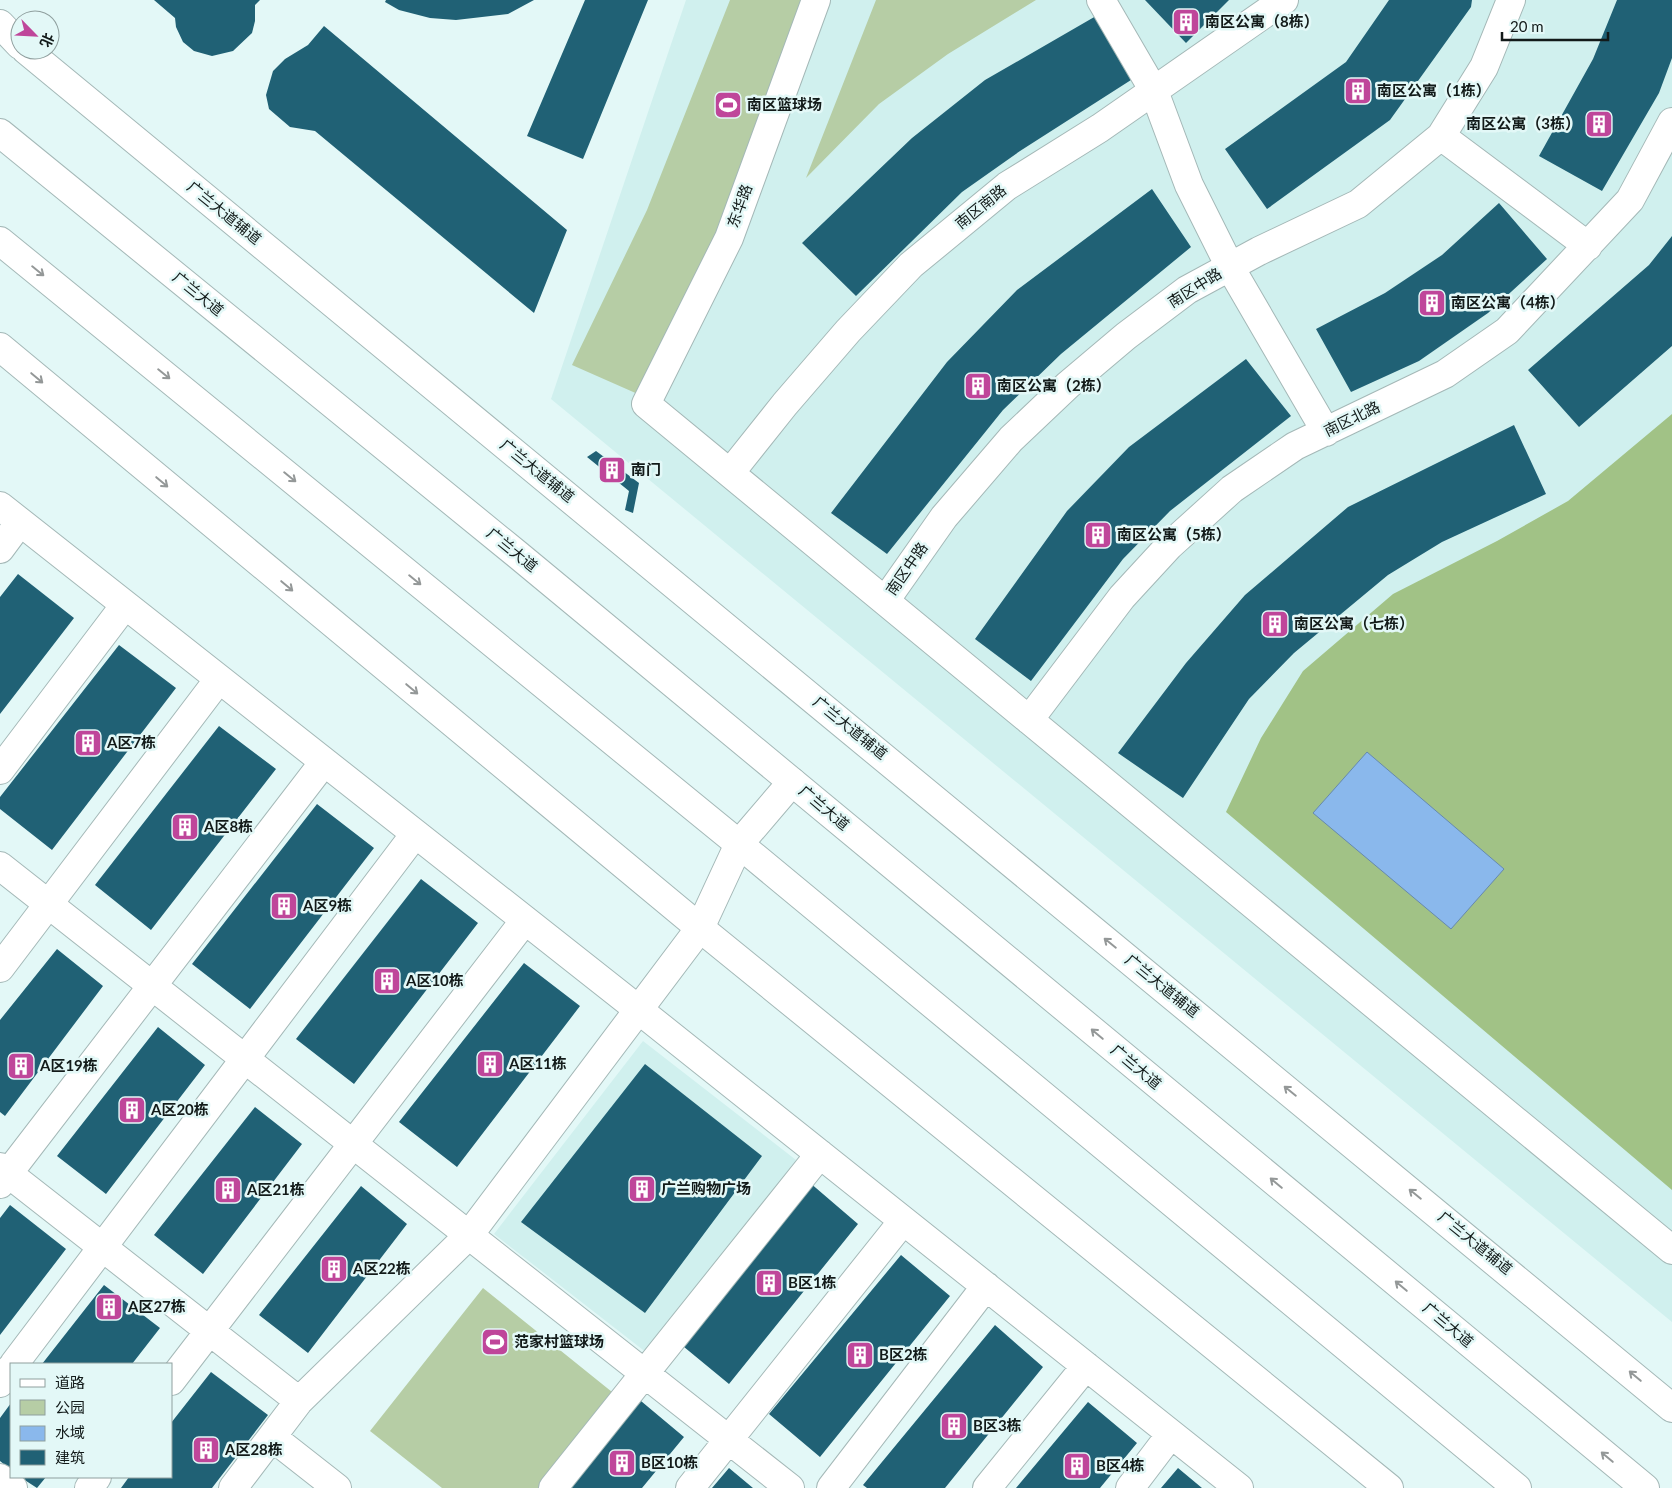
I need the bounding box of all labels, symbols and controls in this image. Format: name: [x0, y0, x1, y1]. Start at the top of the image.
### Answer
building icon: 南区公寓（8栋）: [1171, 7, 1201, 37]
north arrow: [10, 10, 60, 60]
scale bar: [1502, 10, 1608, 42]
place label: 南区公寓（8栋）: [1205, 12, 1319, 30]
text: 20 m: [1510, 17, 1544, 35]
text: 北: [37, 31, 58, 50]
building icon: 南区公寓（1栋）: [1343, 76, 1373, 106]
place label: 南区公寓（1栋）: [1377, 81, 1491, 99]
sports icon: 南区篮球场: [713, 90, 743, 120]
place label: 南区篮球场: [747, 95, 822, 113]
building icon: 南区公寓（3栋）: [1584, 109, 1614, 139]
place label: 南区公寓（3栋）: [1466, 114, 1580, 132]
street label: 广兰大道辅道: [184, 177, 265, 248]
street label: 南区南路: [951, 180, 1009, 232]
street label: 东华路: [723, 181, 755, 230]
street label: 南区中路: [1164, 264, 1225, 311]
one-way arrow: [31, 266, 44, 277]
street label: 广兰大道: [170, 267, 228, 319]
building icon: 南区公寓（4栋）: [1417, 288, 1447, 318]
place label: 南区公寓（4栋）: [1451, 293, 1565, 311]
one-way arrow: [157, 369, 170, 380]
building icon: 南区公寓（2栋）: [963, 371, 993, 401]
one-way arrow: [31, 372, 44, 383]
place label: 南区公寓（2栋）: [997, 376, 1111, 394]
street label: 南区北路: [1321, 397, 1382, 439]
street label: 广兰大道辅道: [497, 435, 578, 506]
building icon: 南门: [597, 455, 627, 485]
place label: 南门: [631, 460, 661, 478]
one-way arrow: [283, 471, 296, 482]
one-way arrow: [156, 476, 169, 487]
building icon: 南区公寓（5栋）: [1083, 520, 1113, 550]
street label: 广兰大道: [484, 523, 542, 575]
place label: 南区公寓（5栋）: [1117, 525, 1231, 543]
street label: 南区中路: [882, 539, 931, 598]
one-way arrow: [409, 574, 422, 585]
one-way arrow: [281, 580, 294, 591]
building icon: 南区公寓（七栋）: [1260, 609, 1290, 639]
place label: 南区公寓（七栋）: [1294, 614, 1414, 632]
one-way arrow: [406, 684, 419, 695]
street label: 广兰大道辅道: [810, 692, 891, 763]
building icon: A区7栋: [73, 728, 103, 758]
place label: A区7栋: [106, 733, 156, 751]
street label: 广兰大道: [796, 781, 853, 833]
building icon: A区8栋: [170, 812, 200, 842]
place label: A区8栋: [203, 817, 253, 835]
building icon: A区9栋: [269, 891, 299, 921]
place label: A区9栋: [302, 896, 352, 914]
one-way arrow: [1104, 938, 1117, 949]
street label: 广兰大道辅道: [1122, 950, 1203, 1021]
building icon: A区10栋: [372, 966, 402, 996]
place label: A区10栋: [405, 971, 464, 989]
one-way arrow: [1091, 1029, 1104, 1040]
street label: 广兰大道: [1108, 1040, 1165, 1092]
building icon: A区11栋: [475, 1049, 505, 1079]
building icon: A区19栋: [6, 1051, 36, 1081]
place label: A区11栋: [508, 1054, 567, 1072]
place label: A区19栋: [39, 1056, 98, 1074]
one-way arrow: [1284, 1086, 1297, 1097]
building icon: A区20栋: [117, 1095, 147, 1125]
place label: A区20栋: [150, 1100, 209, 1118]
building icon: 广兰购物广场: [627, 1174, 657, 1204]
building icon: A区21栋: [213, 1175, 243, 1205]
one-way arrow: [1270, 1177, 1283, 1188]
place label: 广兰购物广场: [661, 1179, 751, 1197]
place label: A区21栋: [246, 1180, 305, 1198]
one-way arrow: [1409, 1189, 1422, 1200]
street label: 广兰大道辅道: [1435, 1207, 1516, 1278]
building icon: A区22栋: [319, 1254, 349, 1284]
place label: A区22栋: [352, 1259, 411, 1277]
building icon: B区1栋: [754, 1268, 784, 1298]
place label: B区1栋: [788, 1273, 837, 1291]
one-way arrow: [1395, 1281, 1408, 1292]
building icon: A区27栋: [94, 1292, 124, 1322]
place label: A区27栋: [127, 1297, 186, 1315]
street label: 广兰大道: [1420, 1298, 1477, 1350]
sports icon: 范家村篮球场: [480, 1327, 510, 1357]
place label: 范家村篮球场: [514, 1332, 604, 1350]
building icon: B区2栋: [845, 1340, 875, 1370]
place label: B区2栋: [879, 1345, 928, 1363]
legend: [10, 1363, 172, 1478]
one-way arrow: [1628, 1370, 1641, 1382]
text: 道路: [55, 1373, 85, 1391]
text: 公园: [55, 1398, 85, 1416]
building icon: B区3栋: [939, 1411, 969, 1441]
place label: B区3栋: [973, 1416, 1022, 1434]
text: 水域: [55, 1423, 85, 1441]
building icon: A区28栋: [191, 1435, 221, 1465]
place label: A区28栋: [224, 1440, 283, 1458]
text: 建筑: [55, 1448, 85, 1466]
building icon: B区10栋: [607, 1448, 637, 1478]
building icon: B区4栋: [1062, 1451, 1092, 1481]
one-way arrow: [1601, 1451, 1614, 1462]
place label: B区10栋: [641, 1453, 698, 1471]
place label: B区4栋: [1096, 1456, 1145, 1474]

